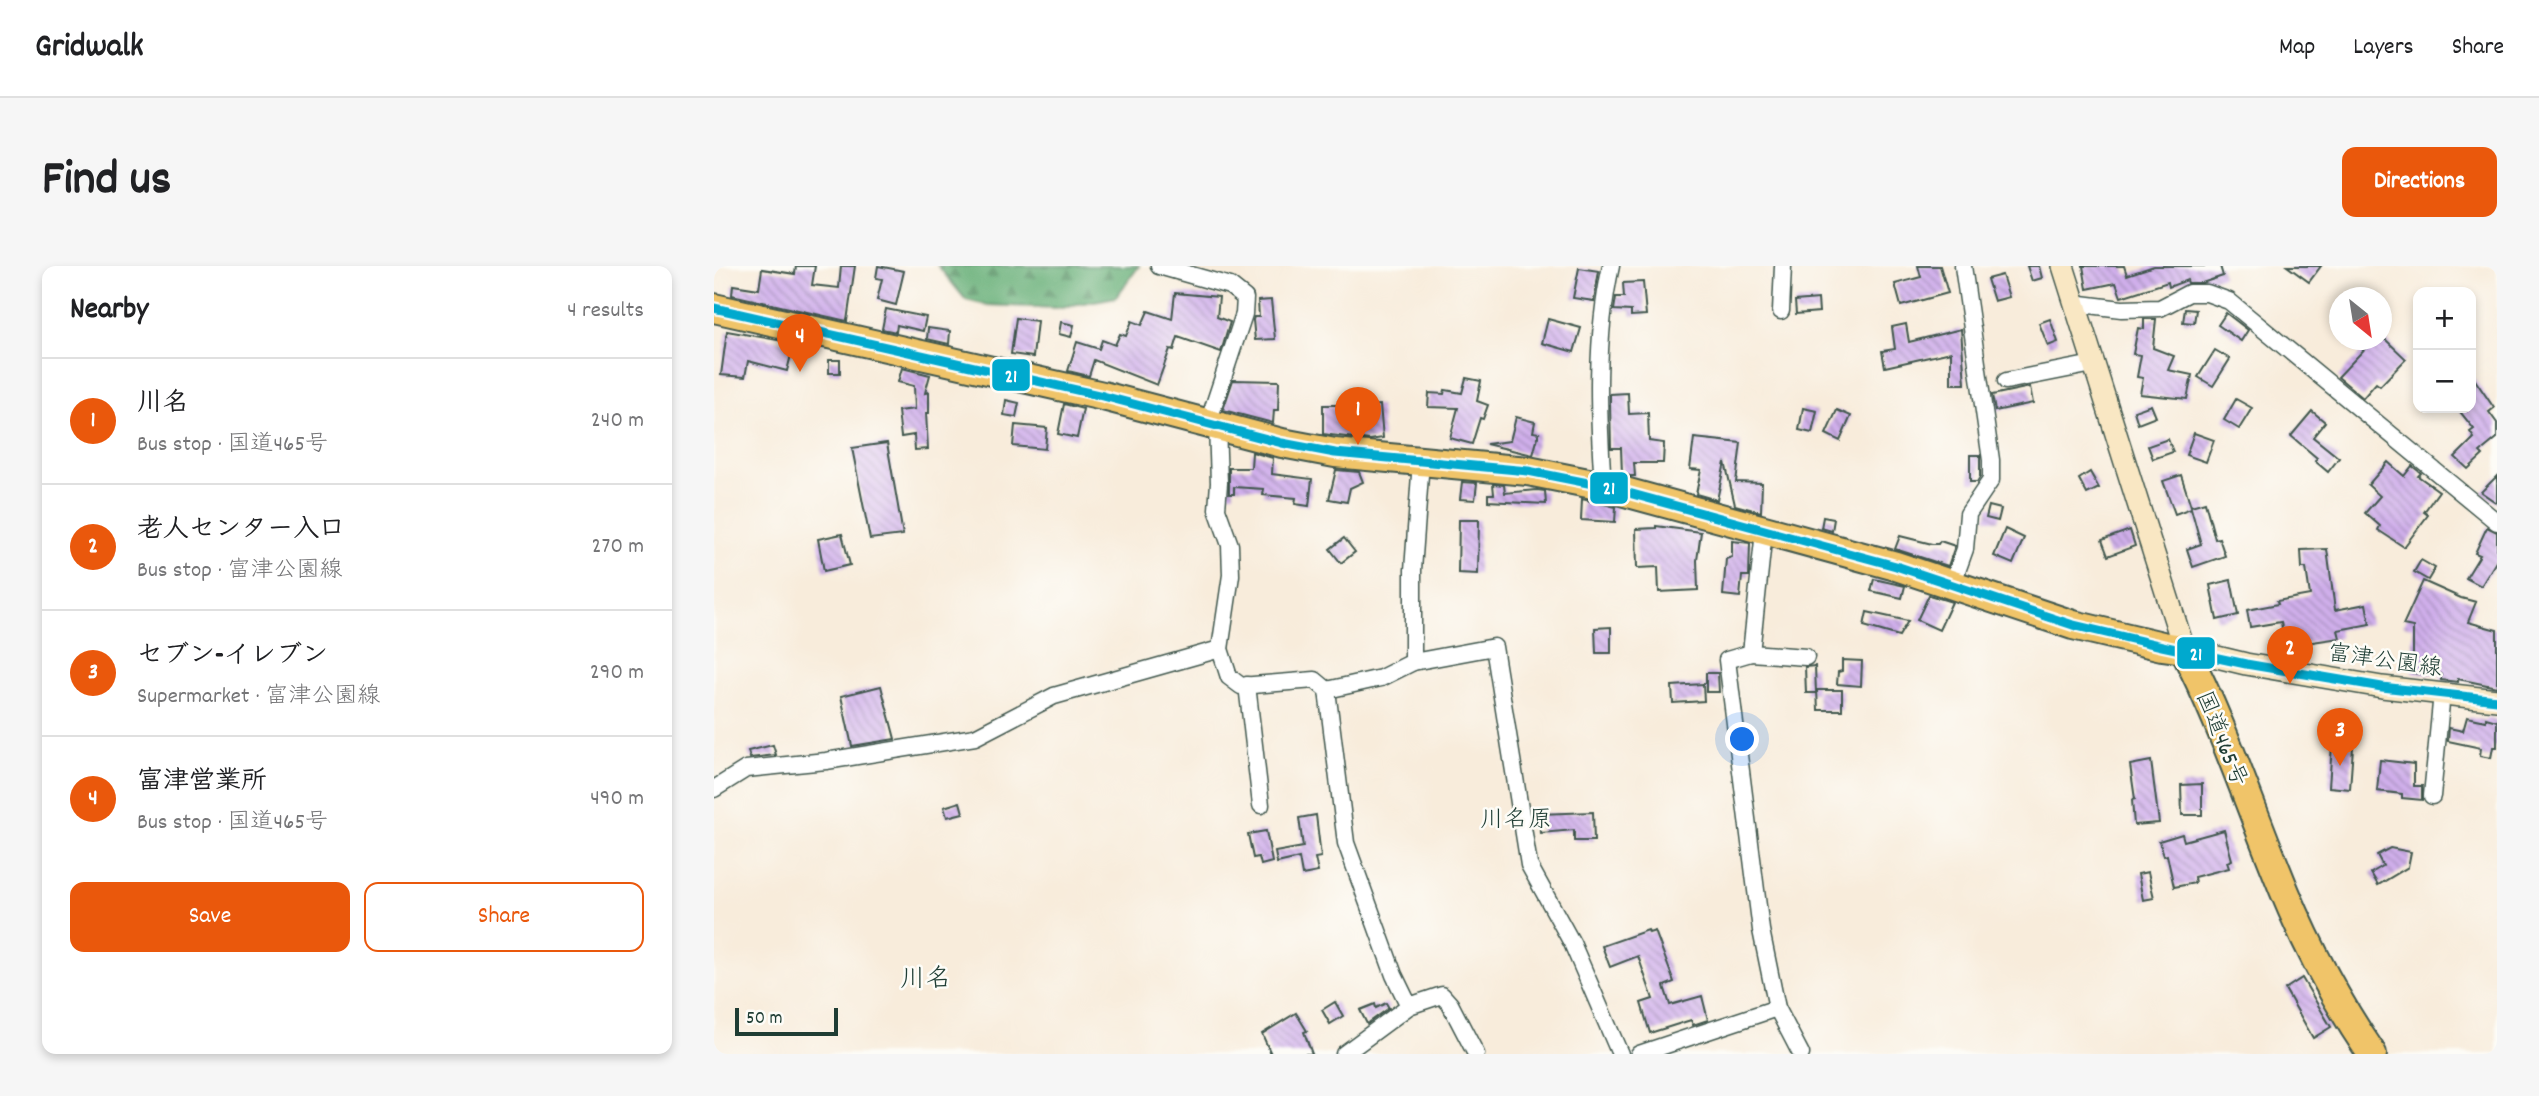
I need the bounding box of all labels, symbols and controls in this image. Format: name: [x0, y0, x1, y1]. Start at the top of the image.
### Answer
text: Gridwalk: [35, 25, 144, 72]
text: Map: [2279, 31, 2315, 65]
text: Layers: [2353, 31, 2414, 65]
text: Share: [2452, 31, 2504, 65]
text: Find us: [42, 147, 171, 217]
button: Directions: [2342, 147, 2497, 217]
north arrow: [2329, 287, 2392, 350]
map controls: [2413, 287, 2476, 413]
button: +: [2413, 287, 2476, 350]
text: Nearby: [70, 290, 148, 333]
text: 4 results: [567, 295, 644, 328]
pin: 4: [777, 314, 823, 372]
button: −: [2413, 350, 2476, 413]
line badge: 21: [991, 358, 1031, 392]
text: 21: [1005, 365, 1017, 392]
text: 川名: [137, 386, 189, 423]
pin: 1: [1335, 387, 1381, 445]
text: 1: [90, 405, 96, 438]
text: 240 m: [591, 405, 644, 438]
text: Bus stop · 国道465号: [137, 429, 328, 462]
line badge: 21: [1589, 471, 1629, 505]
text: 21: [1603, 477, 1615, 504]
text: 老人センター入口: [137, 512, 345, 549]
text: 2: [88, 531, 98, 564]
text: 270 m: [592, 531, 644, 564]
text: Bus stop · 富津公園線: [137, 555, 343, 588]
pin: 2: [2267, 626, 2313, 684]
line badge: 21: [2176, 636, 2216, 670]
text: セブン-イレブン: [137, 638, 328, 675]
street label: 富津公園線: [2325, 638, 2444, 687]
text: 21: [2190, 643, 2202, 670]
text: 3: [88, 657, 98, 690]
text: 290 m: [590, 657, 644, 690]
text: Supermarket · 富津公園線: [137, 681, 380, 714]
street label: 国道465号: [2186, 687, 2254, 792]
pin: 3: [2317, 708, 2363, 766]
your location: [1725, 722, 1759, 756]
text: 富津営業所: [137, 764, 267, 801]
text: 4: [88, 783, 98, 816]
text: 490 m: [590, 783, 644, 816]
district label: 川名原: [1480, 804, 1552, 838]
text: Bus stop · 国道465号: [137, 807, 328, 840]
button: Save: [70, 882, 350, 952]
button: Share: [364, 882, 644, 952]
district label: 川名: [900, 962, 952, 999]
scale bar: [735, 1005, 838, 1037]
text: 50 m: [746, 1006, 783, 1033]

